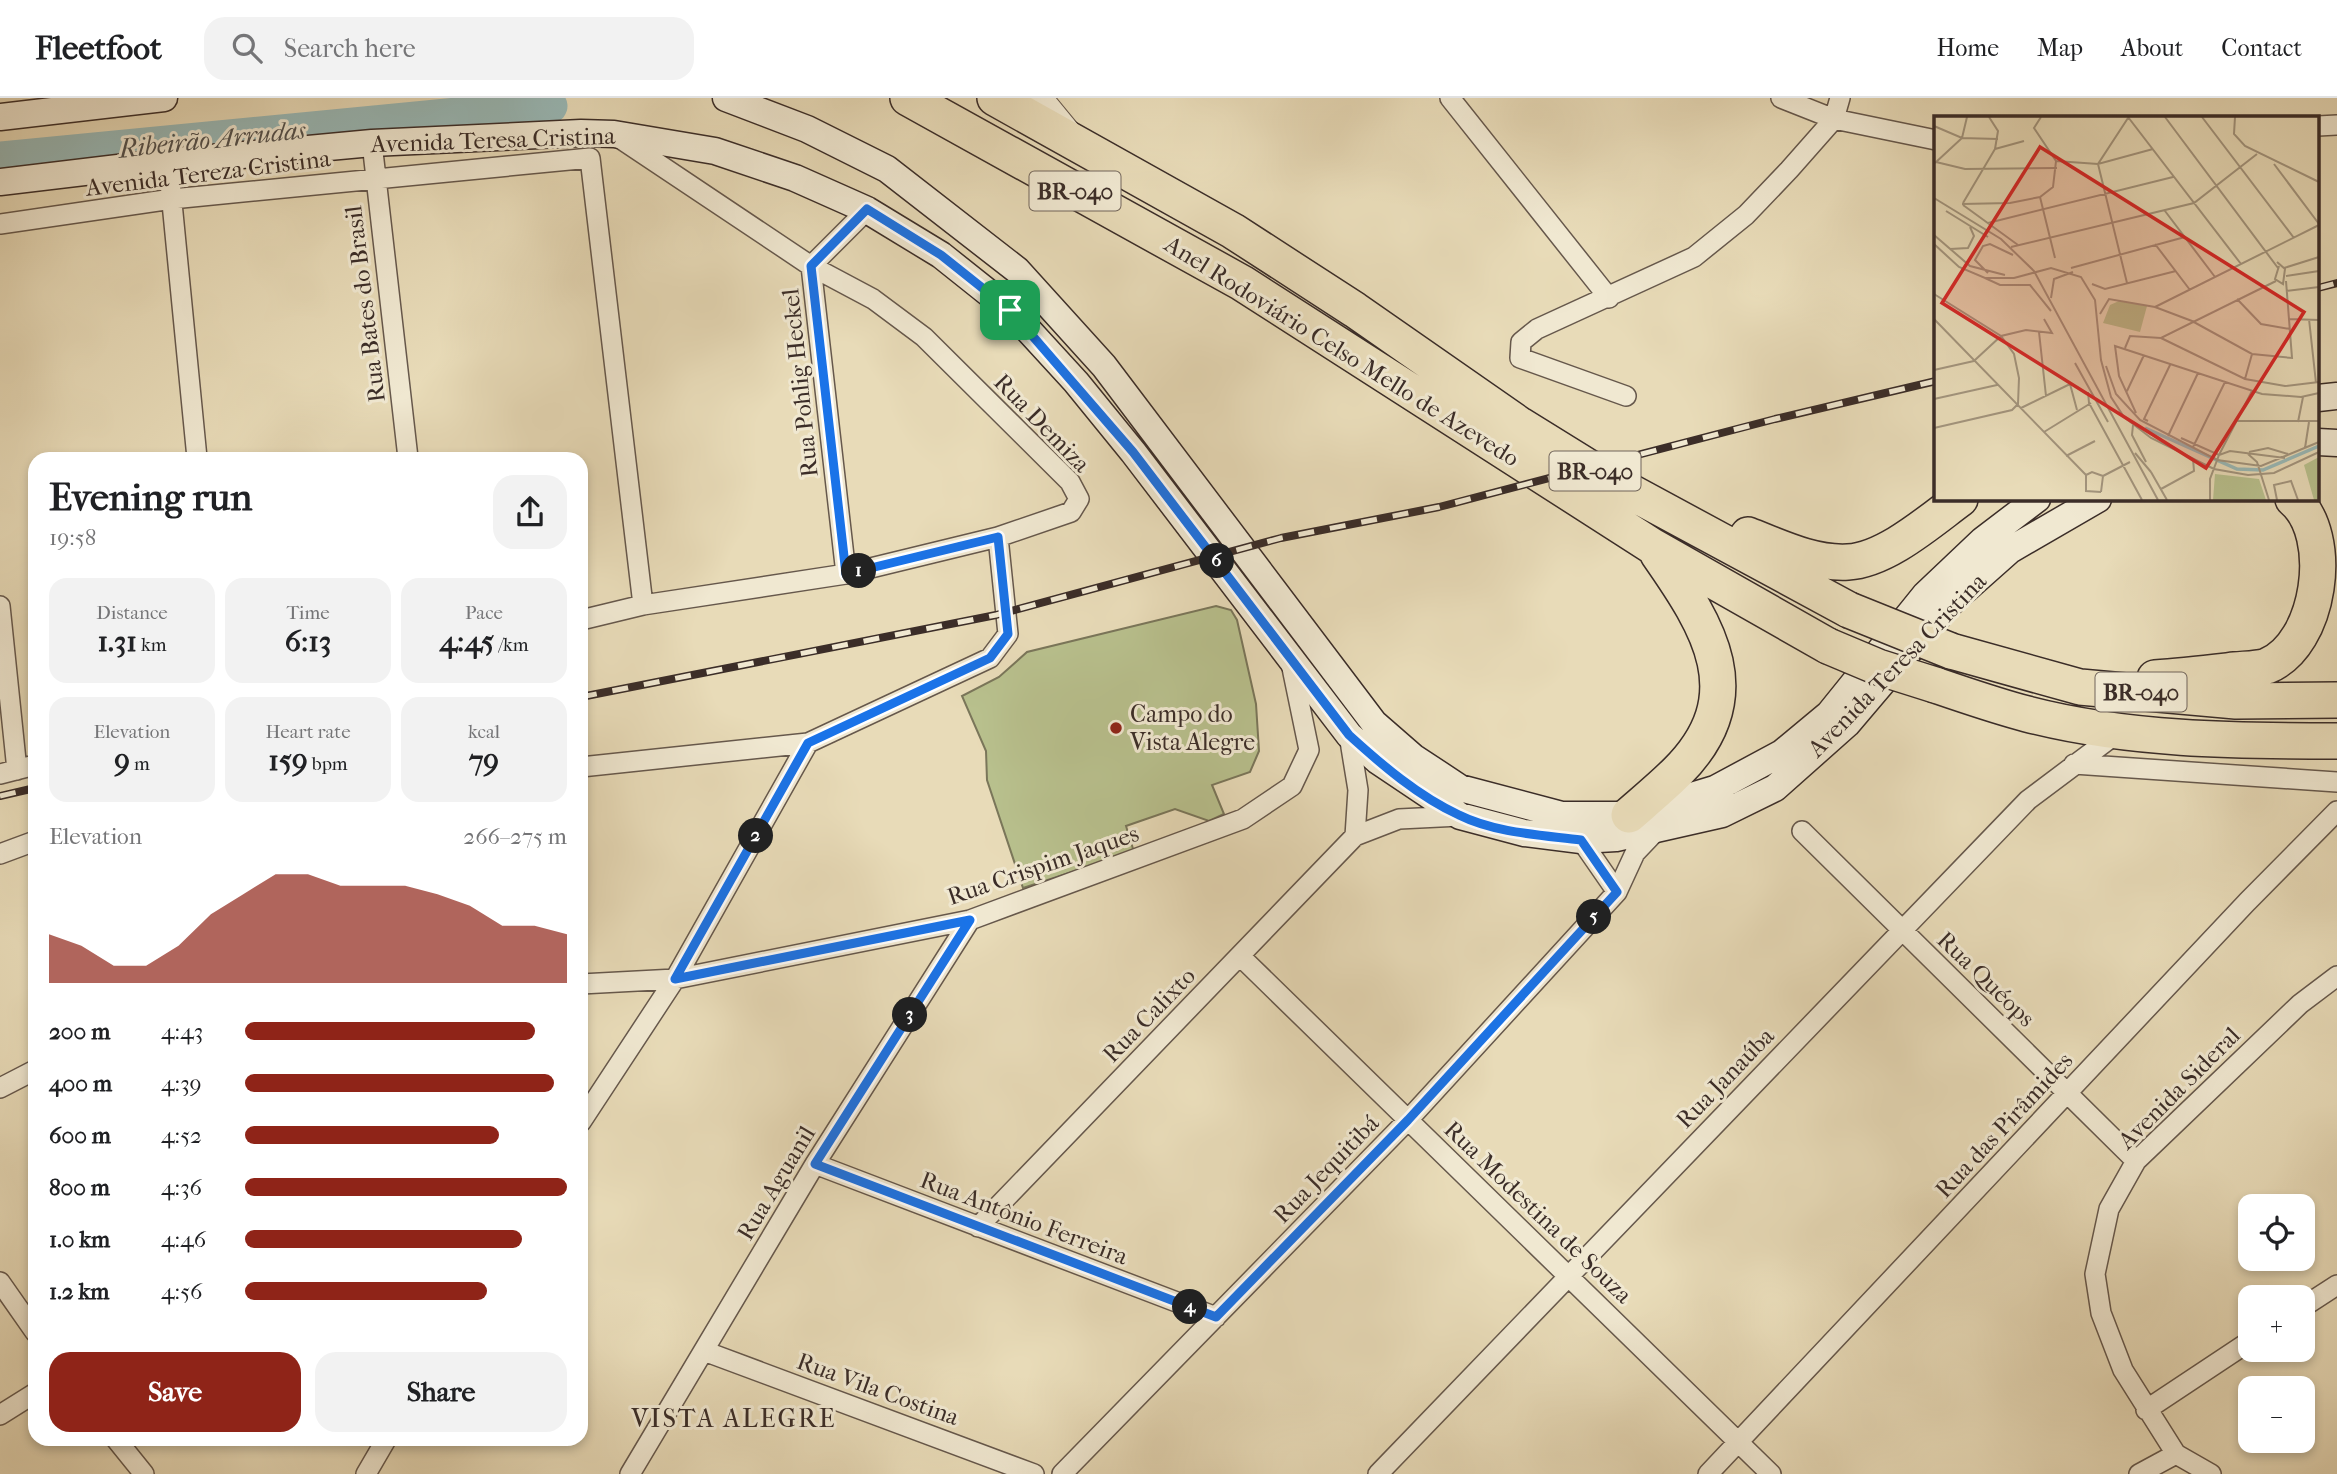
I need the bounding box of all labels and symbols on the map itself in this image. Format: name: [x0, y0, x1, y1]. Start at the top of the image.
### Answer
water label: Ribeirão Arrudas: [115, 114, 308, 165]
inset map: [1934, 116, 2320, 500]
street label: Avenida Teresa Cristina: [369, 122, 617, 158]
street label: Avenida Tereza Cristina: [83, 144, 333, 202]
road number: BR-040: [1030, 172, 1120, 211]
street label: Rua Bates do Brasil: [339, 204, 391, 404]
street label: Anel Rodoviário Celso Mello de Azevedo: [1159, 229, 1524, 472]
pin: [980, 280, 1040, 340]
street label: Rua Pohlig Heckel: [776, 287, 824, 479]
street label: Rua Demiza: [988, 368, 1096, 479]
road number: BR-040: [1550, 452, 1640, 490]
pin: 6: [1200, 544, 1234, 578]
pin: 1: [842, 554, 876, 588]
street label: Avenida Teresa Cristina: [1801, 567, 1993, 763]
road number: BR-040: [2096, 672, 2186, 712]
place label: Campo do Vista Alegre: [1129, 700, 1255, 756]
marker: Campo do Vista Alegre: [1108, 720, 1124, 736]
pin: 2: [738, 818, 774, 854]
street label: Rua Crispim Jaques: [944, 819, 1142, 911]
pin: 5: [1576, 900, 1612, 934]
street label: Rua Quéops: [1931, 926, 2041, 1033]
street label: Rua Calixto: [1097, 962, 1201, 1068]
pin: 3: [892, 998, 928, 1032]
street label: Rua Janaúba: [1670, 1021, 1780, 1134]
street label: Avenida Sideral: [2112, 1021, 2246, 1155]
street label: Rua das Pirâmides: [1929, 1046, 2079, 1204]
street label: Rua Jequitibá: [1268, 1109, 1385, 1229]
street label: Rua Modestina de Souza: [1438, 1115, 1638, 1310]
street label: Rua Aguanil: [731, 1121, 821, 1245]
street label: Rua Antônio Ferreira: [916, 1165, 1133, 1271]
pin: 4: [1172, 1290, 1208, 1324]
street label: Rua Vila Costina: [793, 1347, 964, 1432]
district label: VISTA ALEGRE: [630, 1403, 837, 1434]

